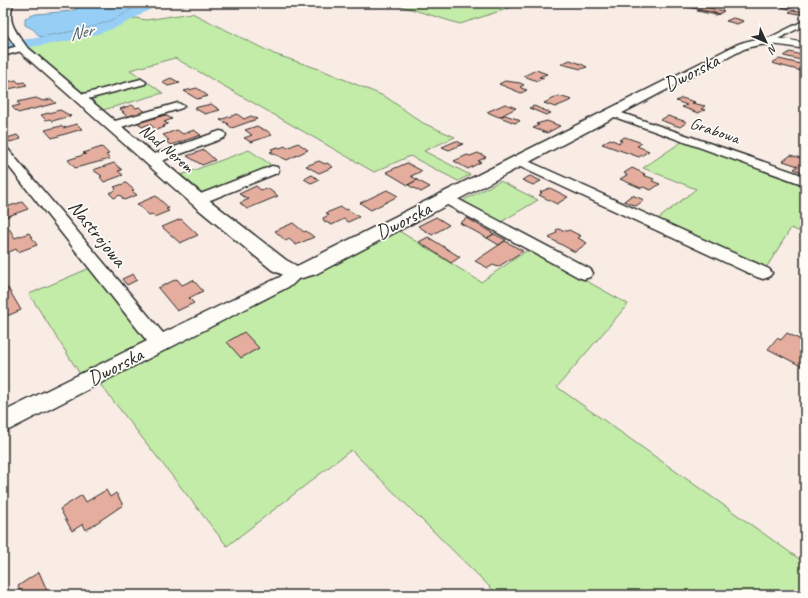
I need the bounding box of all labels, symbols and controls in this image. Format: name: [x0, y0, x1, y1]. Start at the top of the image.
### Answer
water label: Ner: [67, 18, 98, 45]
north arrow: [746, 22, 786, 62]
text: N: [764, 42, 781, 58]
street label: Dworska: [659, 47, 725, 97]
street label: Grabowa: [687, 112, 744, 149]
street label: Nad Nerem: [135, 120, 199, 178]
street label: Nastrojowa: [63, 195, 133, 273]
street label: Dworska: [371, 195, 437, 245]
street label: Dworska: [83, 341, 149, 391]

